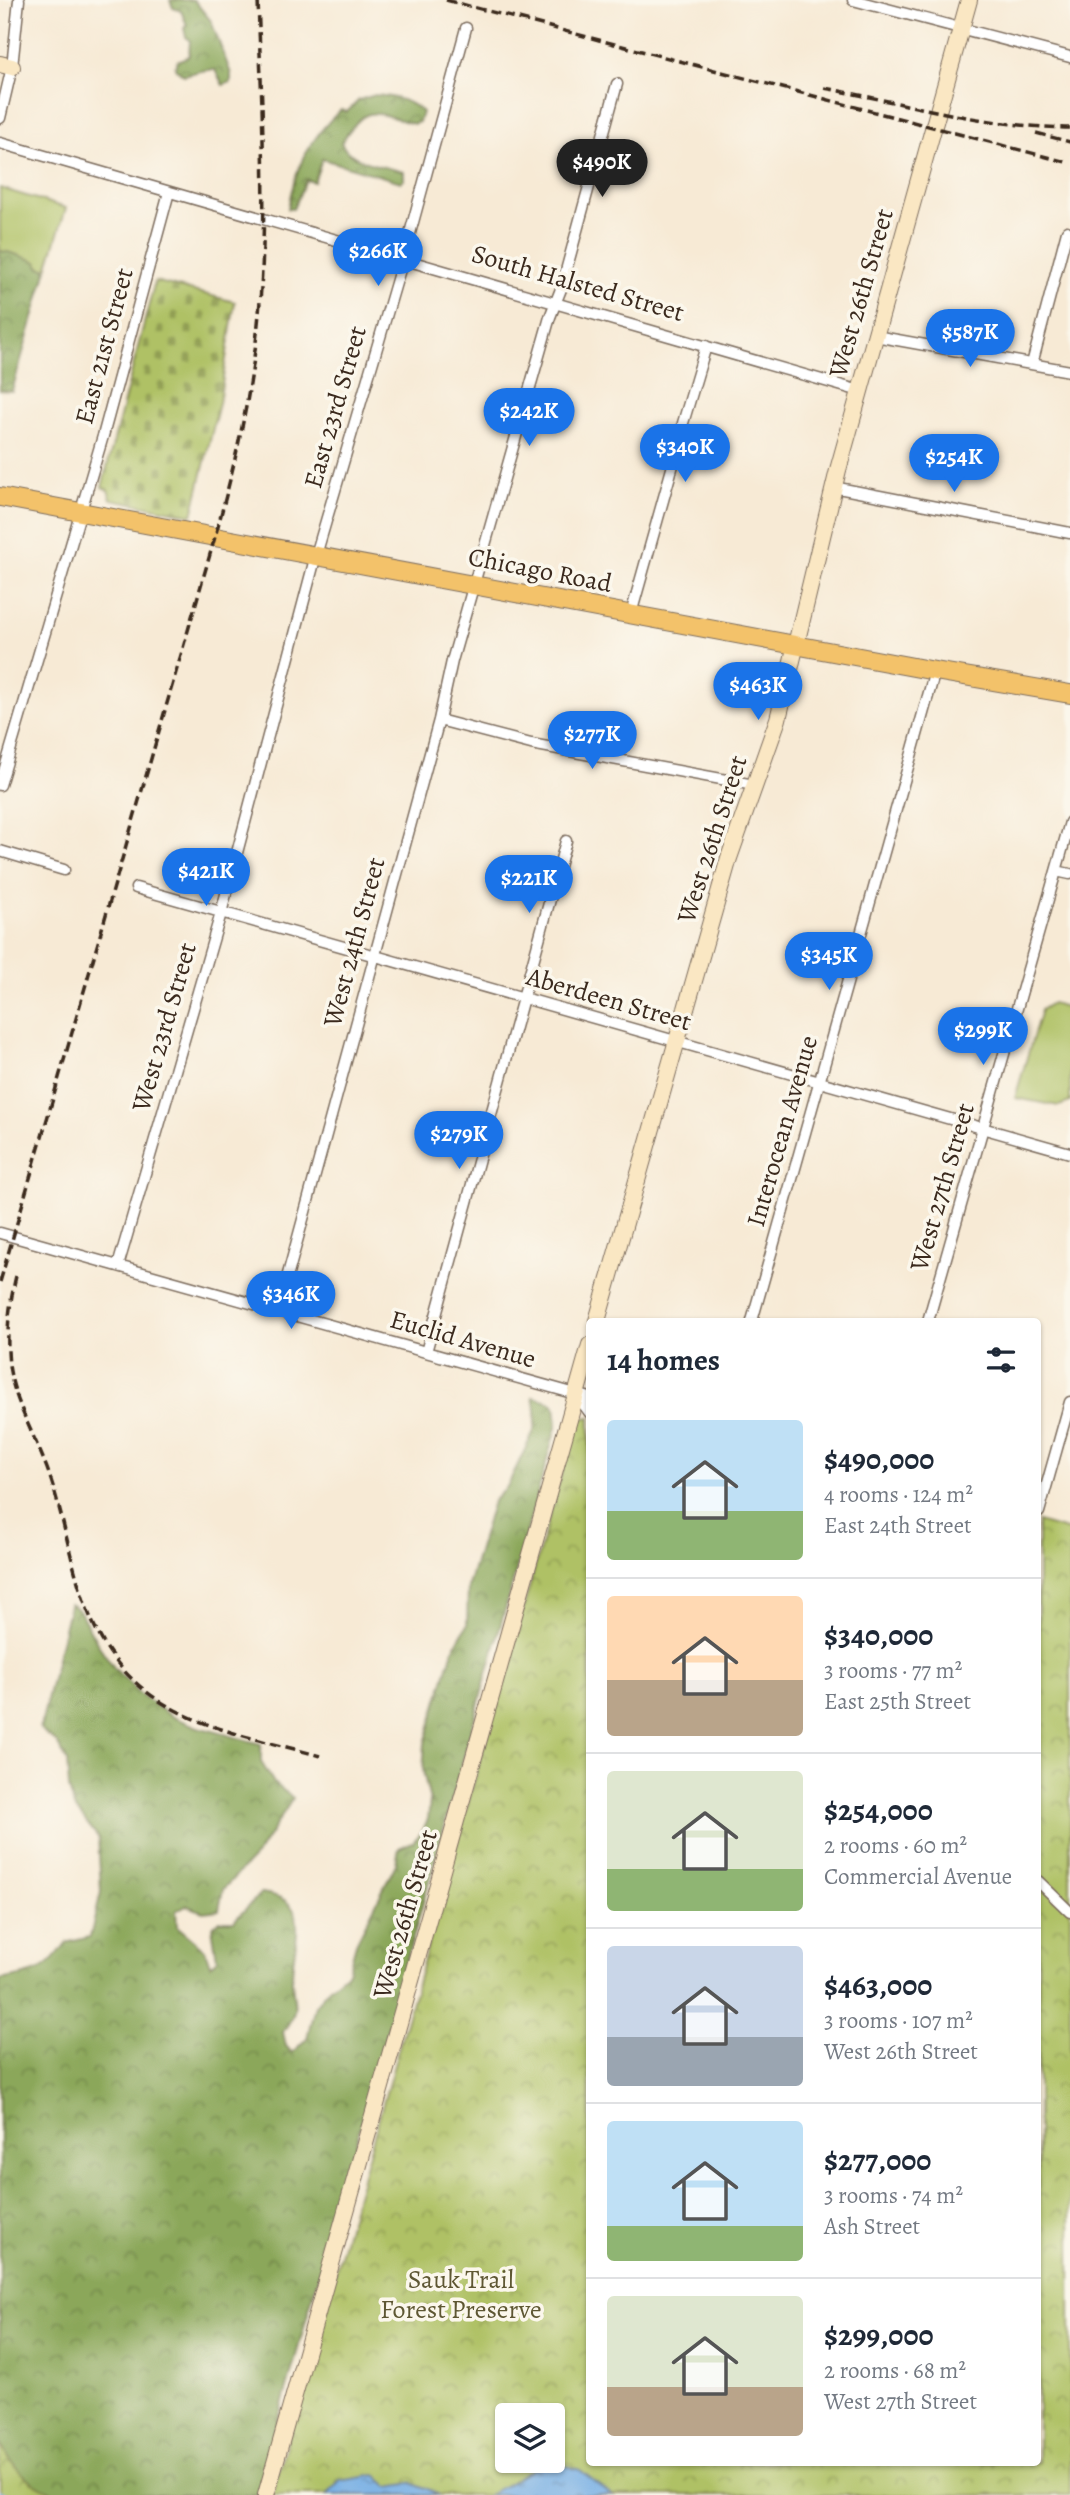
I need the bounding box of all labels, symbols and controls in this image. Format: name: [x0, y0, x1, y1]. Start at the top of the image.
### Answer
pin: $490K: [553, 140, 651, 199]
text: $490K: [573, 146, 631, 177]
street label: West 26th Street: [820, 204, 902, 382]
pin: $266K: [329, 229, 427, 288]
text: $266K: [349, 235, 407, 266]
street label: South Halsted Street: [468, 236, 689, 330]
street label: East 21st Street: [66, 264, 142, 428]
pin: $587K: [921, 310, 1019, 369]
text: $587K: [942, 316, 998, 347]
street label: East 23rd Street: [295, 321, 375, 492]
pin: $242K: [480, 388, 578, 448]
text: $242K: [500, 395, 558, 426]
pin: $340K: [636, 424, 734, 484]
text: $340K: [656, 431, 714, 462]
pin: $254K: [905, 434, 1003, 494]
text: $254K: [925, 441, 983, 472]
street label: Chicago Road: [465, 539, 615, 601]
pin: $463K: [709, 662, 807, 722]
text: $463K: [729, 669, 787, 700]
pin: $277K: [543, 712, 641, 771]
text: $277K: [564, 718, 620, 749]
street label: West 26th Street: [668, 750, 756, 928]
pin: $421K: [157, 848, 255, 908]
street label: West 24th Street: [314, 853, 394, 1031]
text: $421K: [178, 855, 234, 886]
pin: $221K: [480, 856, 578, 915]
text: $221K: [501, 862, 557, 893]
pin: $345K: [780, 932, 878, 992]
street label: West 23rd Street: [123, 938, 205, 1116]
text: $345K: [801, 939, 857, 970]
street label: Aberdeen Street: [522, 958, 696, 1039]
pin: $299K: [934, 1007, 1032, 1067]
text: $299K: [954, 1014, 1012, 1045]
street label: Interocean Avenue: [738, 1031, 826, 1231]
street label: West 27th Street: [901, 1099, 983, 1276]
pin: $279K: [410, 1112, 508, 1171]
text: $279K: [430, 1118, 488, 1149]
pin: $346K: [242, 1272, 340, 1331]
text: $346K: [262, 1278, 320, 1309]
street label: Euclid Avenue: [386, 1301, 540, 1377]
text: 14 homes: [607, 1340, 720, 1380]
icon: filters: [982, 1341, 1020, 1379]
text: $490,000: [824, 1439, 934, 1479]
icon: home: [663, 1448, 747, 1532]
text: 4 rooms · 124 m²: [824, 1479, 973, 1510]
text: East 24th Street: [824, 1510, 972, 1541]
text: $340,000: [824, 1615, 933, 1655]
icon: home: [663, 1624, 747, 1708]
text: 3 rooms · 77 m²: [824, 1655, 962, 1686]
text: East 25th Street: [824, 1686, 971, 1717]
text: $254,000: [824, 1790, 933, 1830]
icon: home: [663, 1799, 747, 1883]
street label: West 26th Street: [364, 1825, 446, 2003]
text: 2 rooms · 60 m²: [824, 1830, 967, 1861]
text: Commercial Avenue: [824, 1861, 1012, 1892]
text: $463,000: [824, 1965, 932, 2005]
icon: home: [663, 1974, 747, 2058]
text: 3 rooms · 107 m²: [824, 2005, 973, 2036]
text: West 26th Street: [824, 2036, 978, 2067]
text: $277,000: [824, 2140, 931, 2180]
icon: home: [663, 2149, 747, 2233]
text: 3 rooms · 74 m²: [824, 2180, 963, 2211]
text: Ash Street: [824, 2211, 920, 2242]
park label: Sauk Trail Forest Preserve: [380, 2262, 542, 2327]
text: $299,000: [824, 2315, 934, 2355]
icon: home: [663, 2324, 747, 2408]
text: 2 rooms · 68 m²: [824, 2355, 966, 2386]
text: West 27th Street: [824, 2386, 977, 2417]
map controls: [495, 2403, 565, 2473]
button: layers: [495, 2403, 565, 2473]

